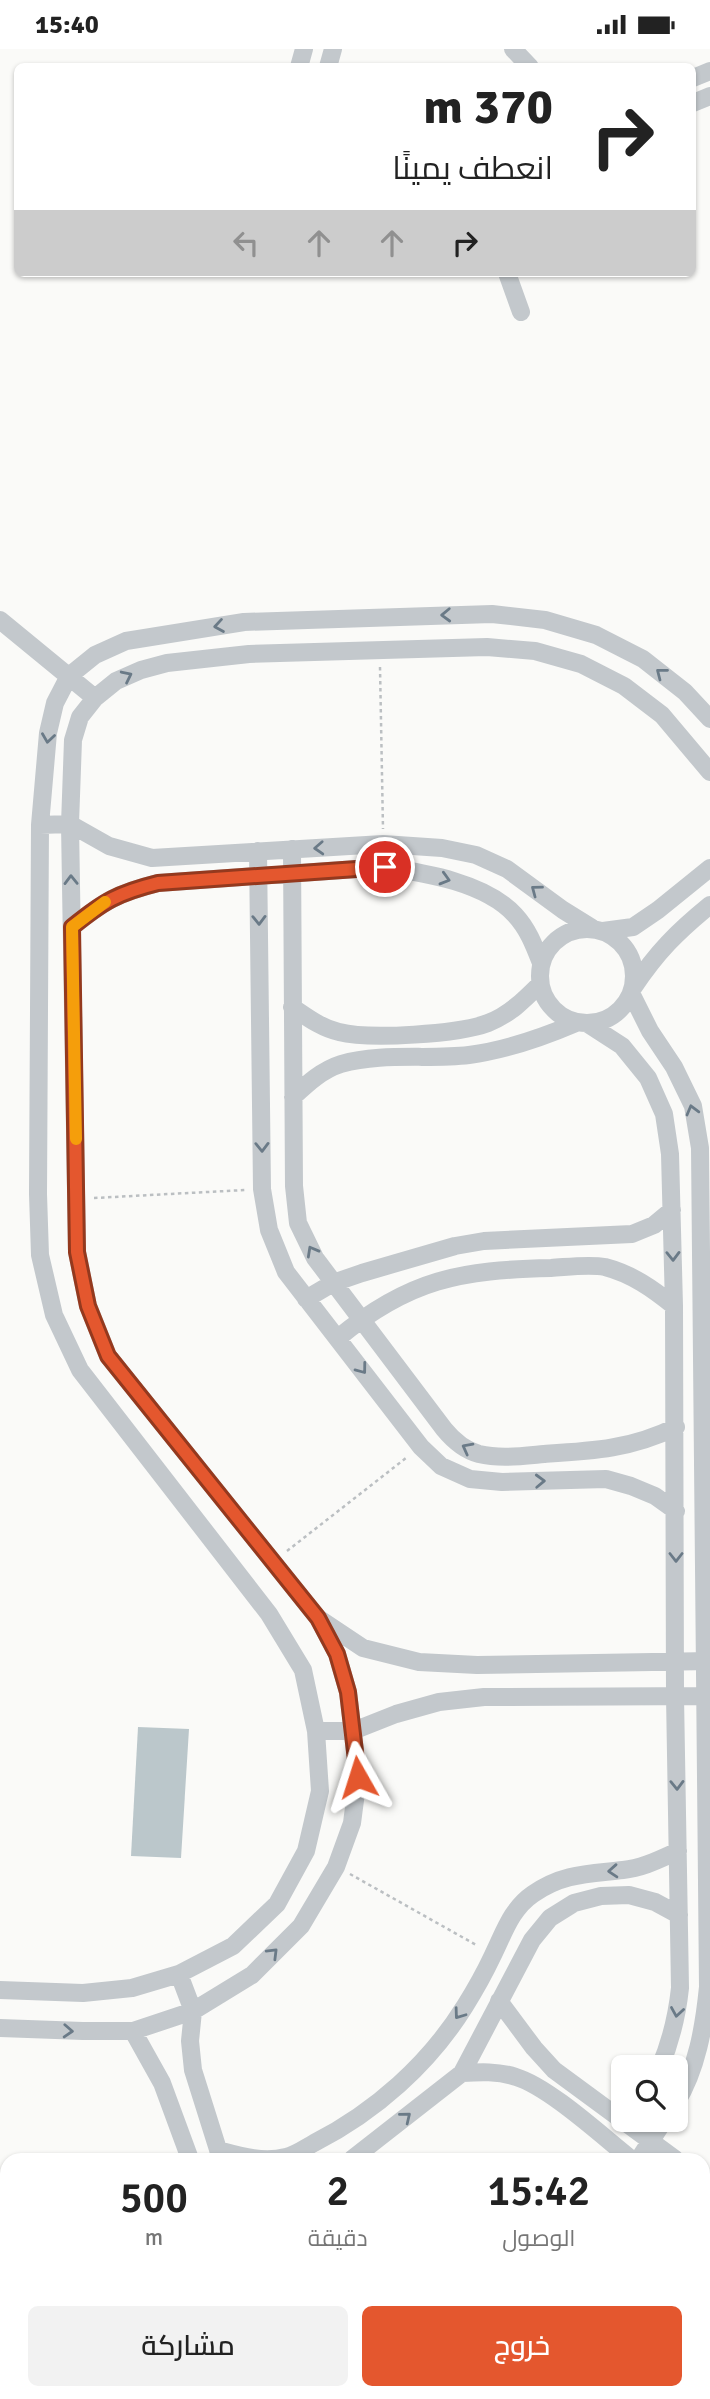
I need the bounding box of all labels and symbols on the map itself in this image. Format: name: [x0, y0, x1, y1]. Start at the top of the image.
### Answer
one-way arrow: [440, 608, 451, 623]
one-way arrow: [213, 618, 225, 633]
one-way arrow: [656, 668, 668, 681]
one-way arrow: [120, 671, 132, 685]
one-way arrow: [41, 732, 56, 744]
pin: [355, 837, 415, 897]
one-way arrow: [314, 840, 325, 855]
one-way arrow: [439, 871, 451, 886]
one-way arrow: [64, 874, 79, 885]
one-way arrow: [531, 885, 544, 898]
one-way arrow: [251, 915, 267, 925]
one-way arrow: [686, 1105, 701, 1117]
one-way arrow: [254, 1142, 270, 1153]
one-way arrow: [307, 1246, 320, 1258]
one-way arrow: [665, 1251, 681, 1262]
one-way arrow: [353, 1361, 366, 1374]
one-way arrow: [462, 1443, 474, 1456]
one-way arrow: [536, 1473, 546, 1489]
one-way arrow: [668, 1552, 683, 1563]
position arrow: [321, 1740, 395, 1814]
one-way arrow: [669, 1780, 685, 1790]
one-way arrow: [607, 1863, 618, 1878]
one-way arrow: [265, 1949, 278, 1962]
one-way arrow: [455, 2006, 468, 2019]
one-way arrow: [670, 2006, 685, 2018]
one-way arrow: [63, 2023, 74, 2038]
one-way arrow: [398, 2113, 410, 2126]

